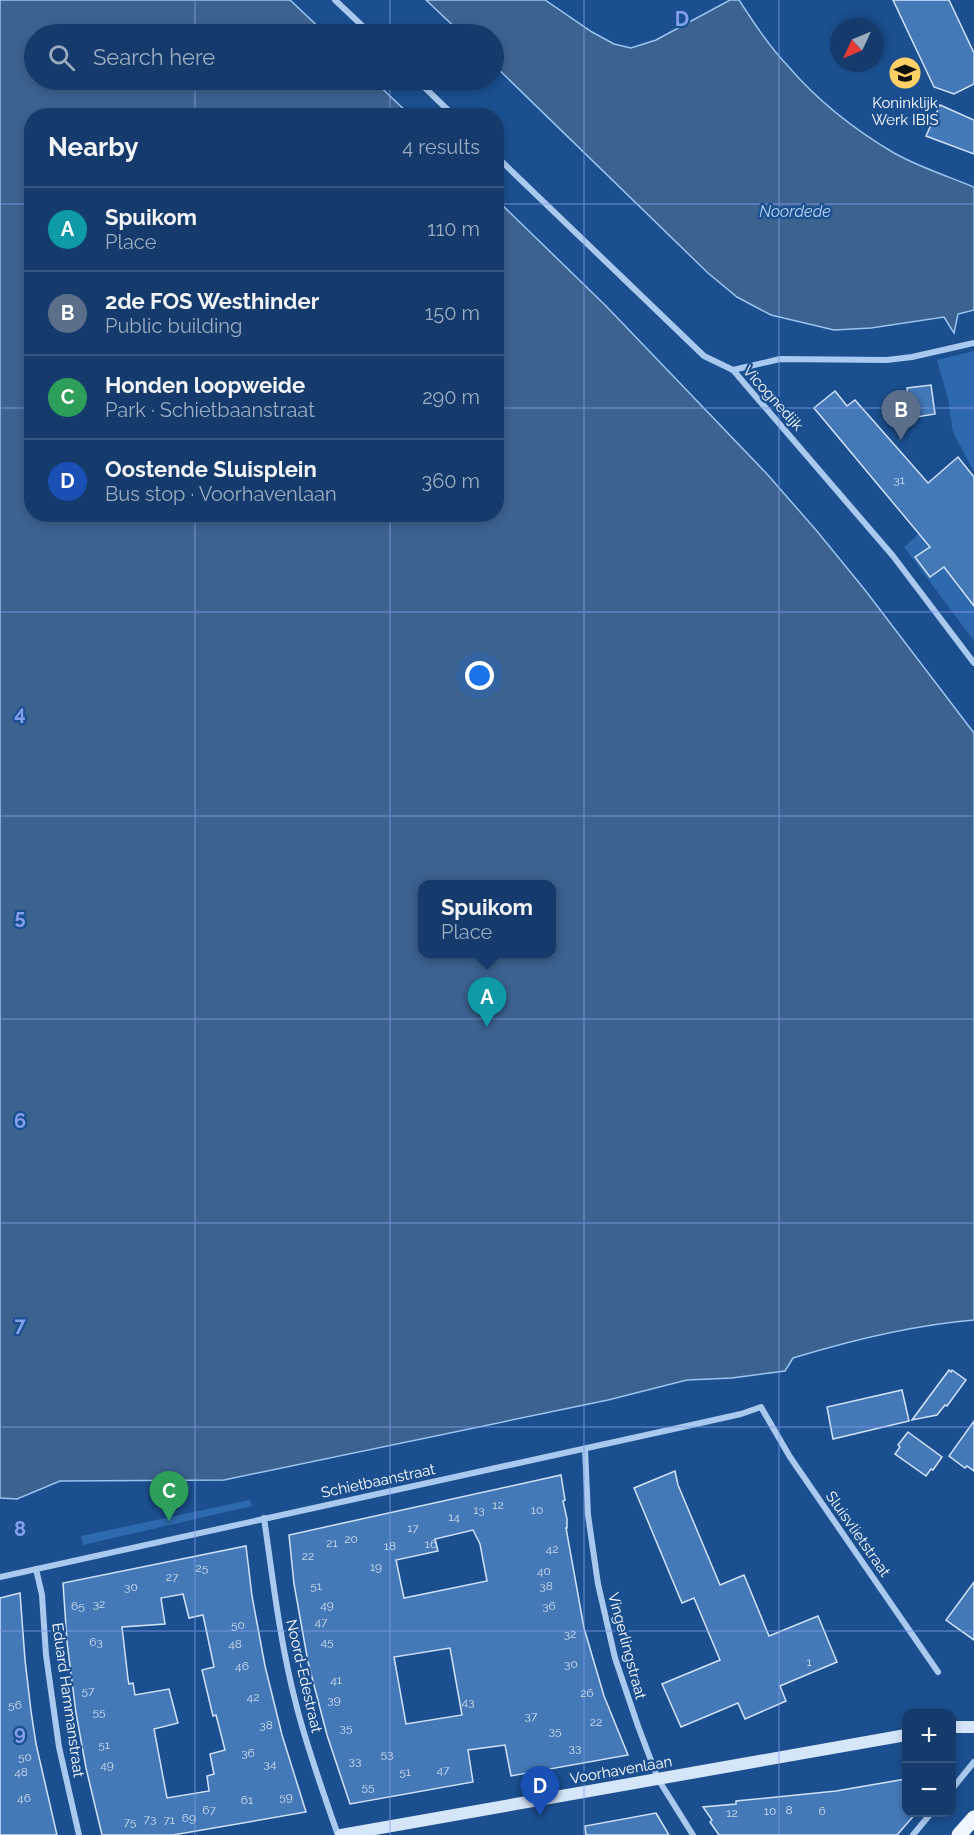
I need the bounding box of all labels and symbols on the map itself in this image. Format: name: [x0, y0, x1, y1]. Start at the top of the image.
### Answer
text: D: [675, 7, 689, 31]
north arrow: [830, 18, 884, 72]
school or university icon: Koninklijk Werk IBIS: [887, 55, 923, 91]
place label: Koninklijk Werk IBIS: [871, 94, 939, 129]
water label: Noordede: [759, 202, 831, 221]
street label: Vicognedijk: [739, 362, 807, 434]
pin: B: [882, 390, 920, 440]
house number: 31: [893, 473, 905, 487]
your location: [465, 661, 494, 690]
text: 4: [14, 701, 26, 725]
text: 5: [14, 905, 26, 929]
pin: A: [468, 978, 506, 1027]
text: 6: [14, 1109, 26, 1133]
text: 7: [14, 1313, 26, 1337]
street label: Schietbaanstraat: [319, 1460, 437, 1502]
pin: C: [150, 1472, 188, 1521]
street label: Sluisvlietstraat: [822, 1488, 894, 1580]
house number: 12: [492, 1498, 504, 1512]
house number: 13: [473, 1503, 485, 1517]
house number: 10: [531, 1503, 543, 1517]
house number: 14: [448, 1510, 460, 1524]
text: 8: [14, 1517, 26, 1541]
house number: 17: [407, 1521, 419, 1535]
house number: 20: [344, 1532, 358, 1546]
house number: 21: [326, 1536, 338, 1550]
house number: 16: [425, 1537, 437, 1551]
house number: 18: [384, 1539, 396, 1553]
house number: 42: [546, 1542, 558, 1556]
house number: 22: [302, 1549, 314, 1563]
house number: 19: [370, 1560, 382, 1574]
house number: 25: [196, 1561, 209, 1575]
house number: 40: [537, 1564, 551, 1578]
house number: 27: [166, 1570, 179, 1584]
house number: 51: [310, 1579, 322, 1593]
house number: 38: [539, 1579, 553, 1593]
house number: 30: [124, 1580, 138, 1594]
street label: Vingerlingstraat: [604, 1591, 650, 1701]
house number: 32: [93, 1597, 105, 1611]
house number: 49: [320, 1598, 334, 1612]
house number: 65: [71, 1599, 85, 1613]
house number: 36: [542, 1599, 556, 1613]
house number: 47: [315, 1615, 328, 1629]
house number: 50: [231, 1618, 245, 1632]
street label: Noord-Edestraat: [282, 1618, 326, 1734]
street label: Eduard Hammanstraat: [48, 1621, 88, 1779]
house number: 32: [564, 1627, 576, 1641]
house number: 63: [89, 1635, 103, 1649]
house number: 45: [320, 1635, 334, 1649]
house number: 48: [228, 1637, 242, 1651]
house number: 1: [806, 1655, 812, 1669]
house number: 30: [564, 1657, 578, 1671]
house number: 46: [235, 1659, 249, 1673]
house number: 41: [330, 1673, 342, 1687]
house number: 57: [82, 1684, 95, 1698]
house number: 26: [580, 1686, 594, 1700]
house number: 42: [247, 1690, 259, 1704]
house number: 39: [327, 1693, 341, 1707]
house number: 43: [462, 1695, 474, 1709]
house number: 56: [8, 1698, 22, 1712]
house number: 55: [92, 1705, 106, 1719]
house number: 37: [525, 1709, 538, 1723]
house number: 22: [590, 1715, 602, 1729]
house number: 38: [259, 1718, 273, 1732]
text: 9: [14, 1721, 26, 1745]
house number: 35: [340, 1721, 353, 1735]
house number: 35: [549, 1724, 562, 1738]
house number: 51: [98, 1738, 110, 1752]
house number: 33: [569, 1741, 581, 1755]
house number: 36: [241, 1746, 255, 1760]
house number: 53: [381, 1747, 393, 1761]
house number: 50: [18, 1750, 32, 1764]
street label: Voorhavenlaan: [569, 1752, 673, 1788]
house number: 33: [349, 1754, 361, 1768]
house number: 34: [264, 1757, 277, 1771]
house number: 49: [100, 1758, 114, 1772]
house number: 47: [437, 1763, 450, 1777]
house number: 48: [14, 1765, 28, 1779]
house number: 51: [399, 1765, 411, 1779]
pin: D: [520, 1766, 560, 1816]
house number: 55: [361, 1780, 375, 1794]
house number: 59: [279, 1790, 293, 1804]
house number: 46: [17, 1791, 31, 1805]
house number: 61: [241, 1793, 253, 1807]
house number: 67: [202, 1803, 216, 1817]
house number: 8: [785, 1803, 793, 1817]
house number: 10: [764, 1804, 776, 1818]
house number: 6: [818, 1804, 826, 1818]
house number: 12: [726, 1806, 738, 1820]
house number: 69: [182, 1811, 196, 1825]
house number: 73: [144, 1812, 156, 1826]
house number: 71: [163, 1813, 175, 1827]
house number: 75: [124, 1815, 137, 1829]

